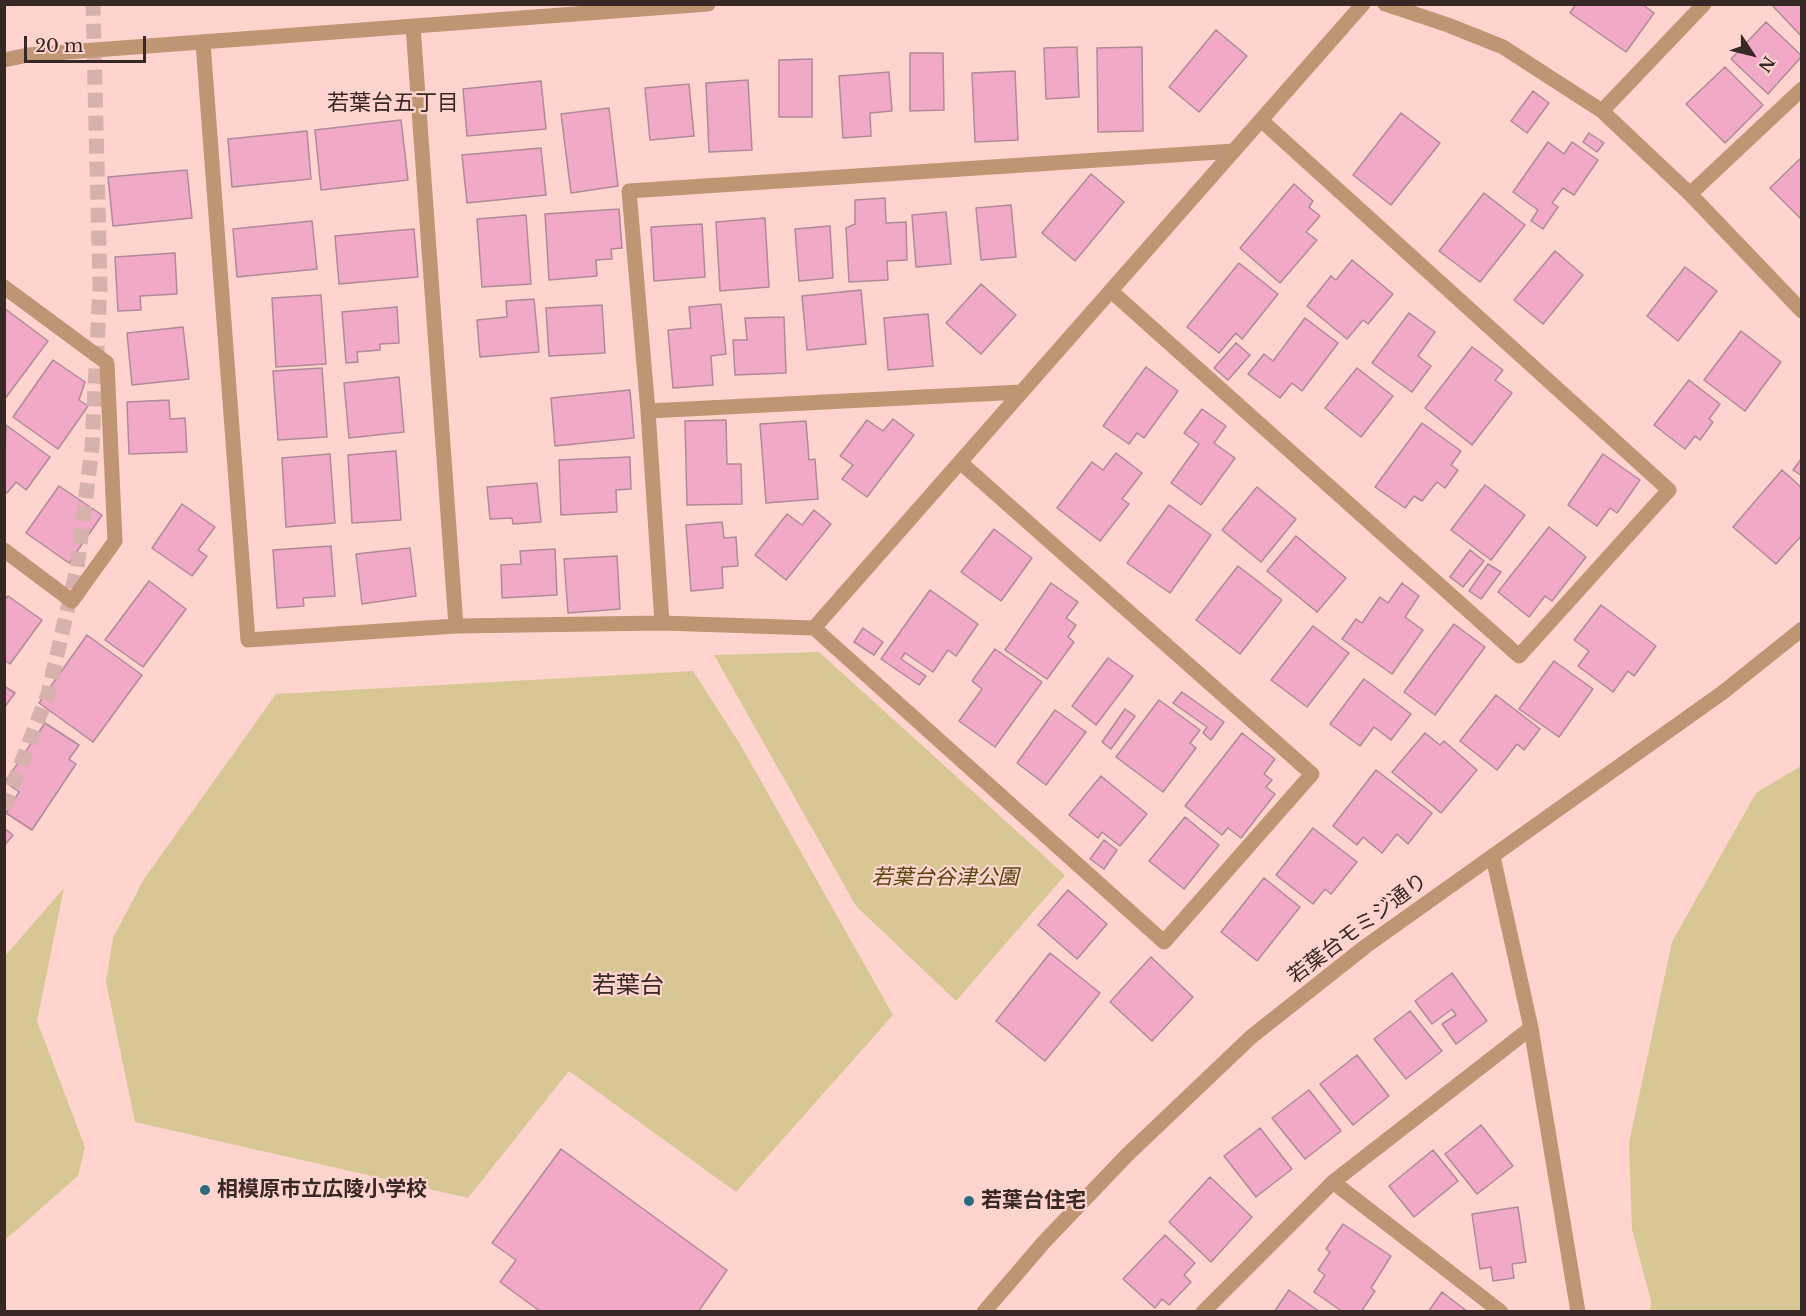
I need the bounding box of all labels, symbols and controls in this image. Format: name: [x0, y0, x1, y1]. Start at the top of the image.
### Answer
scale bar: [27, 24, 148, 62]
north arrow: [1722, 24, 1782, 84]
text: 20 m: [35, 35, 83, 57]
text: N: [1754, 52, 1779, 76]
district label: 若葉台五丁目: [327, 91, 459, 117]
park label: 若葉台谷津公園: [872, 865, 1018, 891]
street label: 若葉台モミジ通り: [1283, 868, 1433, 990]
district label: 若葉台: [592, 972, 664, 1000]
place label: 相模原市立広陵小学校: [217, 1177, 427, 1203]
marker: 相模原市立広陵小学校: [198, 1183, 212, 1197]
place label: 若葉台住宅: [981, 1188, 1086, 1214]
marker: 若葉台住宅: [962, 1194, 976, 1208]

